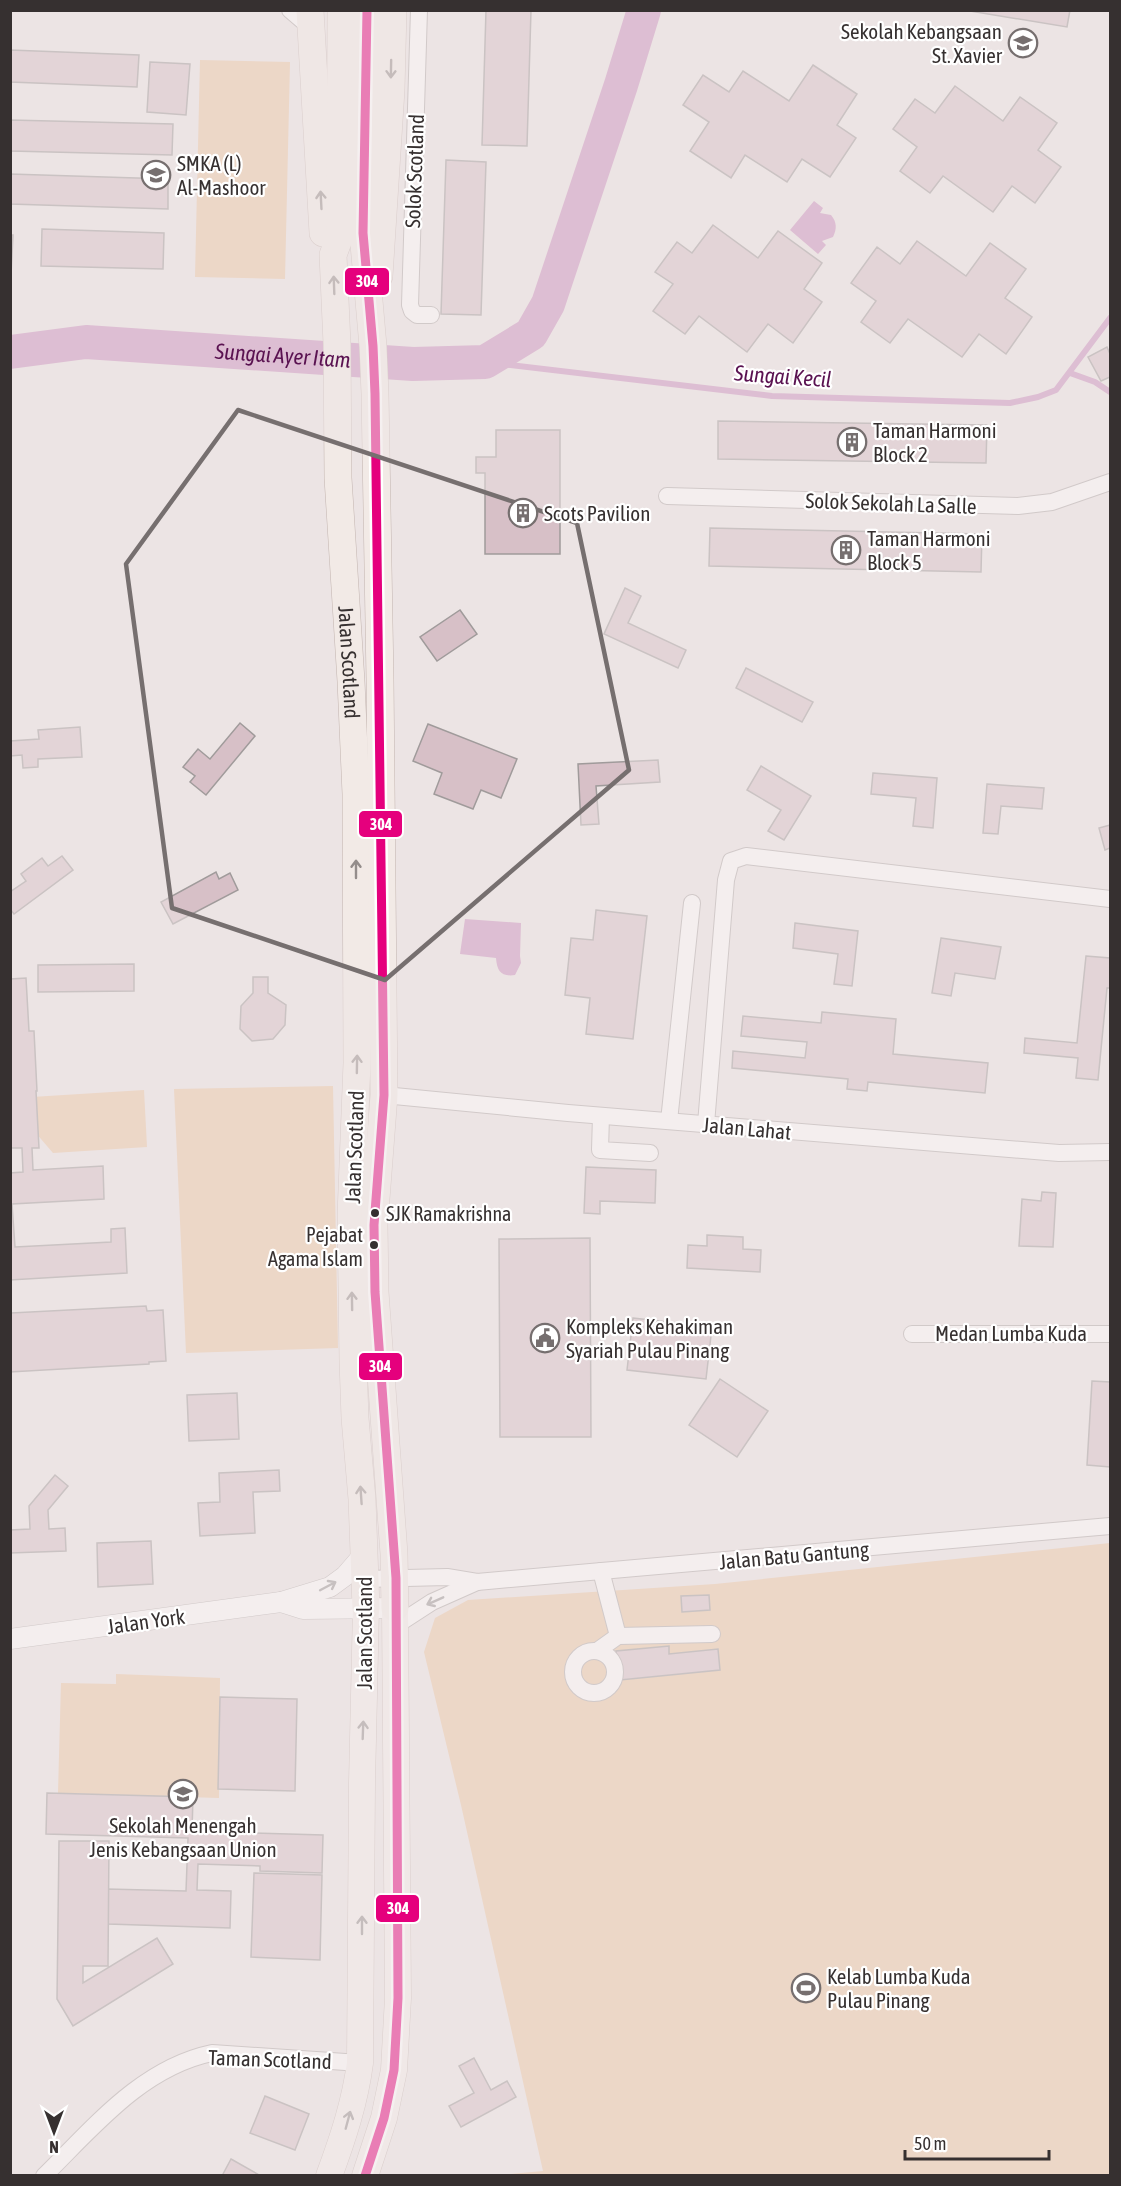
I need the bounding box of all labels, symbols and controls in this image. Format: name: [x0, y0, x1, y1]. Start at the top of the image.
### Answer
place label: Sekolah Kebangsaan St. Xavier: [841, 19, 1003, 67]
school or university icon: Sekolah Kebangsaan St. Xavier: [1007, 27, 1039, 59]
one-way arrow: [386, 58, 397, 78]
street label: Solok Scotland: [400, 114, 428, 228]
place label: SMKA (L) Al-Mashoor: [177, 151, 266, 199]
school or university icon: SMKA (L) Al-Mashoor: [140, 159, 172, 191]
one-way arrow: [315, 190, 326, 210]
line badge: 304: [344, 267, 390, 296]
text: 304: [356, 272, 379, 290]
one-way arrow: [329, 276, 340, 296]
water label: Sungai Ayer Itam: [213, 338, 352, 373]
water label: Sungai Kecil: [732, 360, 833, 392]
place label: Taman Harmoni Block 2: [873, 418, 997, 466]
building icon: Taman Harmoni Block 2: [836, 426, 868, 458]
street label: Solok Sekolah La Salle: [805, 488, 977, 518]
building icon: Scots Pavilion: [507, 497, 539, 529]
place label: Scots Pavilion: [544, 501, 650, 525]
place label: Taman Harmoni Block 5: [867, 526, 991, 574]
building icon: Taman Harmoni Block 5: [830, 534, 862, 566]
street label: Jalan Scotland: [334, 605, 365, 719]
line badge: 304: [358, 810, 403, 838]
text: 304: [370, 815, 393, 833]
one-way arrow: [350, 859, 362, 879]
one-way arrow: [351, 1054, 363, 1074]
street label: Jalan Scotland: [340, 1090, 368, 1204]
street label: Jalan Lahat: [702, 1112, 792, 1144]
place label: SJK Ramakrishna: [386, 1202, 511, 1225]
marker: SJK Ramakrishna: [369, 1207, 381, 1219]
place label: Pejabat Agama Islam: [268, 1223, 363, 1270]
marker: Pejabat Agama Islam: [368, 1239, 380, 1251]
one-way arrow: [347, 1291, 358, 1311]
place label: Kompleks Kehakiman Syariah Pulau Pinang: [566, 1314, 733, 1362]
street label: Medan Lumba Kuda: [935, 1321, 1087, 1345]
public building icon: Kompleks Kehakiman Syariah Pulau Pinang: [529, 1322, 561, 1354]
line badge: 304: [358, 1352, 403, 1381]
text: 304: [369, 1357, 392, 1375]
one-way arrow: [355, 1486, 366, 1506]
street label: Jalan Batu Gantung: [718, 1537, 870, 1573]
street label: Jalan Scotland: [352, 1577, 376, 1689]
one-way arrow: [318, 1580, 336, 1592]
one-way arrow: [426, 1596, 444, 1608]
street label: Jalan York: [106, 1604, 186, 1638]
one-way arrow: [357, 1721, 369, 1741]
school or university icon: Sekolah Menengah Jenis Kebangsaan Union: [167, 1778, 199, 1810]
place label: Sekolah Menengah Jenis Kebangsaan Union: [89, 1813, 277, 1861]
line badge: 304: [375, 1894, 420, 1923]
text: 304: [387, 1899, 410, 1917]
one-way arrow: [356, 1916, 368, 1936]
place label: Kelab Lumba Kuda Pulau Pinang: [827, 1964, 971, 2012]
sports icon: Kelab Lumba Kuda Pulau Pinang: [790, 1972, 822, 2004]
street label: Taman Scotland: [208, 2045, 332, 2073]
north arrow: [24, 2102, 84, 2162]
one-way arrow: [343, 2111, 355, 2130]
scale bar: [905, 2123, 1049, 2161]
text: 50 m: [914, 2133, 946, 2154]
text: N: [49, 2138, 59, 2156]

